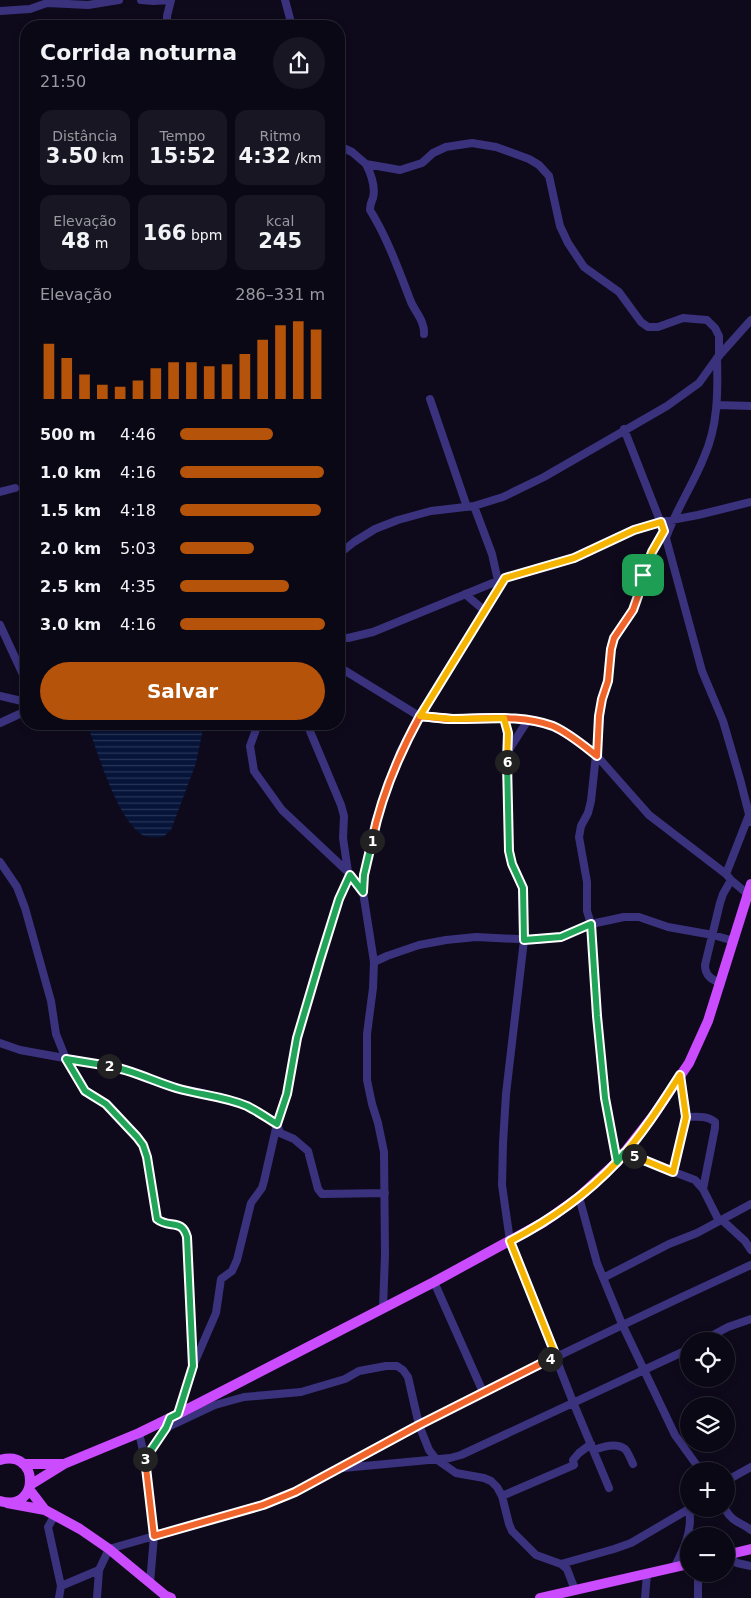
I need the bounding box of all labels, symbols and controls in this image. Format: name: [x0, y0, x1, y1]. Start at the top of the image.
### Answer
button: share: [273, 37, 325, 89]
text: Corrida noturna: [40, 40, 237, 65]
text: 21:50: [40, 72, 86, 91]
text: Distância: [52, 128, 117, 144]
text: Tempo: [160, 128, 205, 144]
text: Ritmo: [260, 128, 301, 144]
text: 3.50: [46, 144, 98, 168]
text: 15:52: [149, 144, 216, 168]
text: 4:32: [239, 144, 291, 168]
text: km: [98, 150, 124, 166]
text: /km: [291, 150, 322, 166]
text: Elevação: [53, 213, 116, 229]
text: kcal: [266, 213, 294, 229]
text: 166: [143, 221, 186, 245]
text: bpm: [186, 227, 222, 243]
text: 48: [61, 229, 90, 253]
text: 245: [258, 229, 302, 253]
text: m: [90, 235, 108, 251]
text: Elevação: [40, 285, 112, 304]
text: 286–331 m: [235, 285, 325, 304]
text: 500 m: [40, 425, 96, 444]
text: 4:46: [120, 425, 156, 444]
text: 1.0 km: [40, 463, 101, 482]
text: 4:16: [120, 463, 156, 482]
text: 1.5 km: [40, 501, 101, 520]
text: 4:18: [120, 501, 156, 520]
text: 2.0 km: [40, 539, 101, 558]
text: 5:03: [120, 539, 156, 558]
pin: [622, 554, 664, 596]
icon: arrive: [629, 561, 657, 589]
text: 2.5 km: [40, 577, 101, 596]
text: 4:35: [120, 577, 156, 596]
text: 3.0 km: [40, 615, 101, 634]
text: 4:16: [120, 615, 156, 634]
button: Salvar: [40, 662, 325, 720]
pin: 6: [494, 750, 520, 774]
text: 6: [503, 754, 512, 770]
pin: 1: [360, 828, 384, 854]
text: 1: [368, 833, 377, 849]
pin: 2: [96, 1054, 122, 1078]
text: 2: [105, 1058, 114, 1074]
pin: 5: [622, 1144, 646, 1168]
text: 5: [630, 1148, 639, 1164]
map controls: [680, 1332, 735, 1582]
button: locate: [680, 1332, 735, 1387]
pin: 4: [538, 1346, 562, 1372]
text: 4: [546, 1351, 555, 1367]
button: layers: [680, 1397, 735, 1452]
pin: 3: [132, 1446, 158, 1472]
text: 3: [141, 1451, 150, 1467]
button: +: [680, 1462, 735, 1517]
button: −: [680, 1527, 735, 1582]

